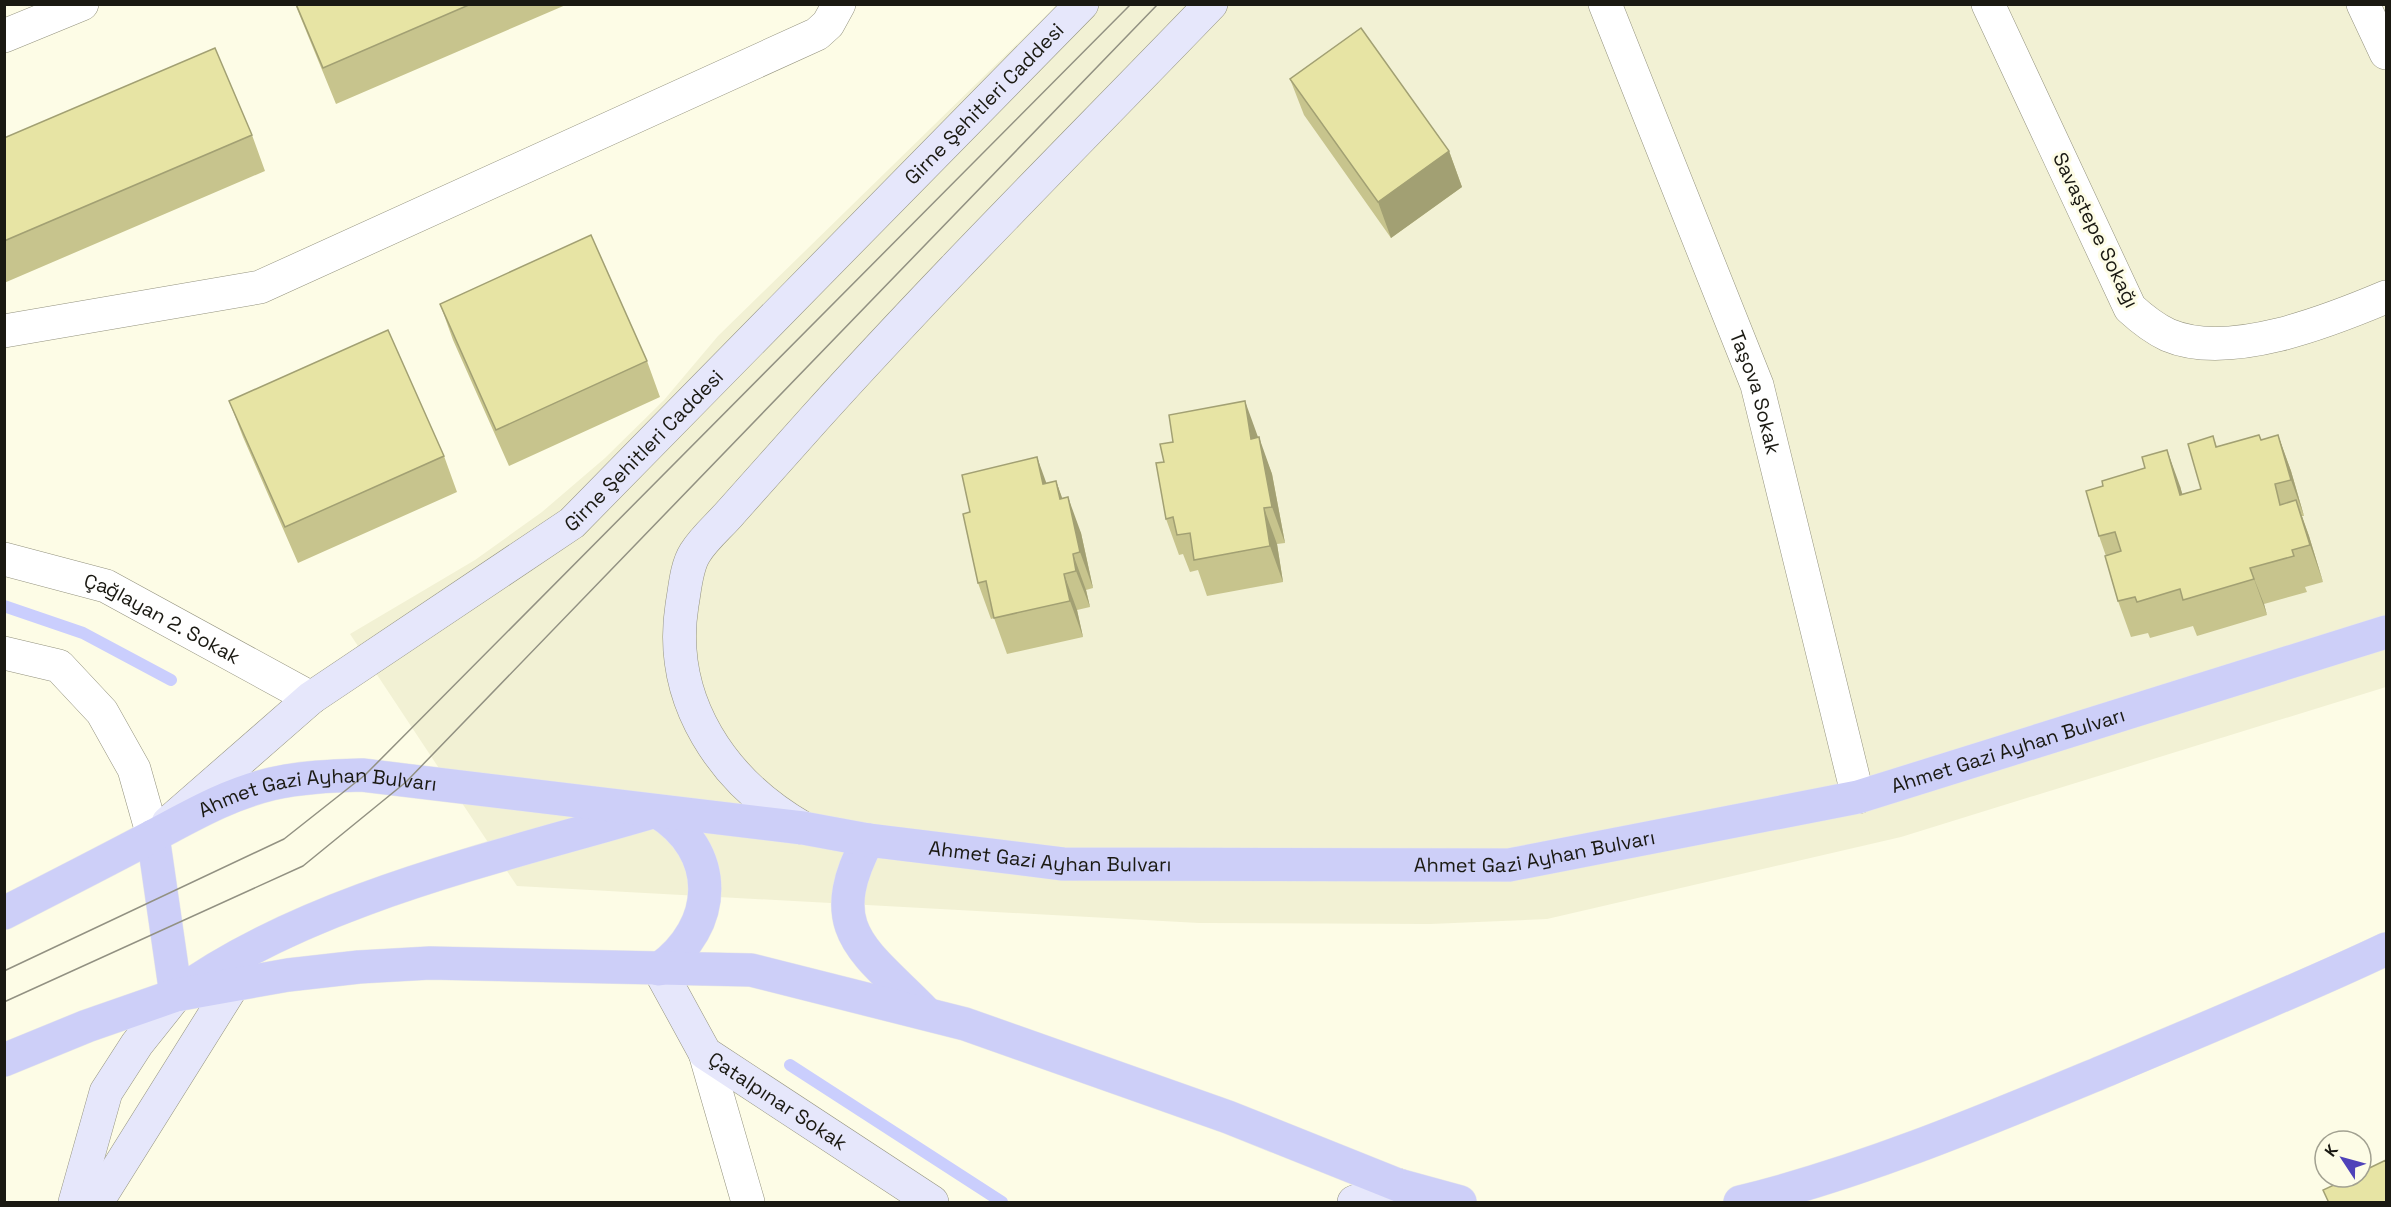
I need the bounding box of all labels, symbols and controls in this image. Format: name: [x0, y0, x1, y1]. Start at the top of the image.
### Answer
street label: Girne Şehitleri Caddesi: [899, 17, 1069, 190]
street label: Savaştepe Sokağı: [2047, 148, 2145, 312]
street label: Taşova Sokak: [1724, 327, 1787, 457]
street label: Girne Şehitleri Caddesi: [559, 364, 729, 537]
street label: Çağlayan 2. Sokak: [81, 568, 245, 670]
street label: Ahmet Gazi Ayhan Bulvarı: [1888, 701, 2128, 799]
street label: Ahmet Gazi Ayhan Bulvarı: [194, 762, 438, 823]
street label: Ahmet Gazi Ayhan Bulvarı: [1414, 824, 1657, 878]
street label: Ahmet Gazi Ayhan Bulvarı: [927, 835, 1171, 877]
street label: Çatalpınar Sokak: [703, 1046, 853, 1156]
north arrow: [2313, 1129, 2373, 1189]
text: K: [2320, 1140, 2343, 1161]

